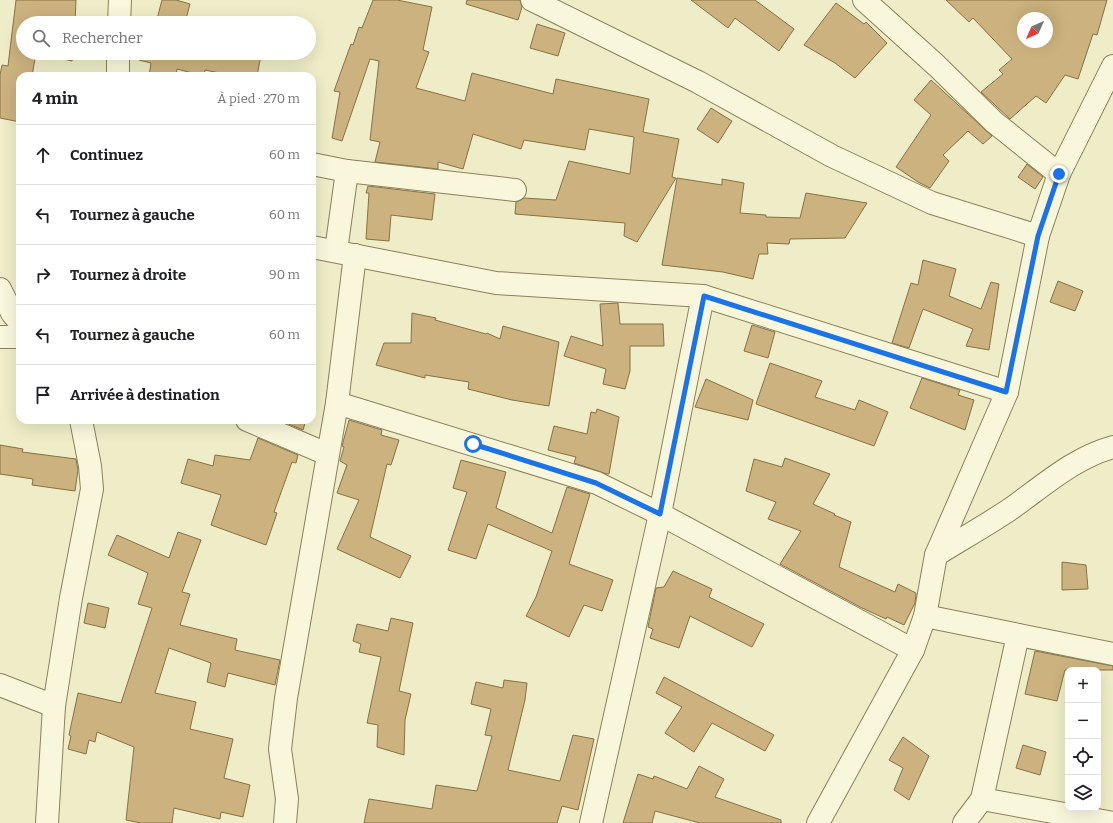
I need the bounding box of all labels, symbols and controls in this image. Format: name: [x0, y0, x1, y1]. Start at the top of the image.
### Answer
north arrow: [1017, 12, 1053, 48]
search box: [16, 16, 316, 60]
icon: search: [30, 27, 52, 49]
text: Rechercher: [62, 29, 143, 47]
text: 4 min: [32, 88, 78, 109]
text: À pied · 270 m: [217, 91, 300, 106]
icon: ahead: [32, 144, 54, 166]
text: Continuez: [70, 146, 143, 164]
text: 60 m: [269, 147, 300, 162]
route end: [1050, 165, 1068, 183]
icon: left: [32, 204, 54, 226]
text: Tournez à gauche: [70, 206, 195, 224]
text: 60 m: [269, 207, 300, 222]
icon: right: [32, 264, 54, 286]
text: Tournez à droite: [70, 266, 186, 284]
text: 90 m: [269, 267, 300, 282]
icon: left: [32, 324, 54, 346]
text: Tournez à gauche: [70, 326, 195, 344]
text: 60 m: [269, 327, 300, 342]
icon: arrive: [32, 384, 54, 406]
text: Arrivée à destination: [70, 386, 220, 404]
route start: [464, 435, 482, 453]
map controls: [1065, 667, 1101, 811]
button: +: [1065, 667, 1101, 703]
button: −: [1065, 703, 1101, 739]
button: locate: [1065, 739, 1101, 775]
button: layers: [1065, 775, 1101, 811]

